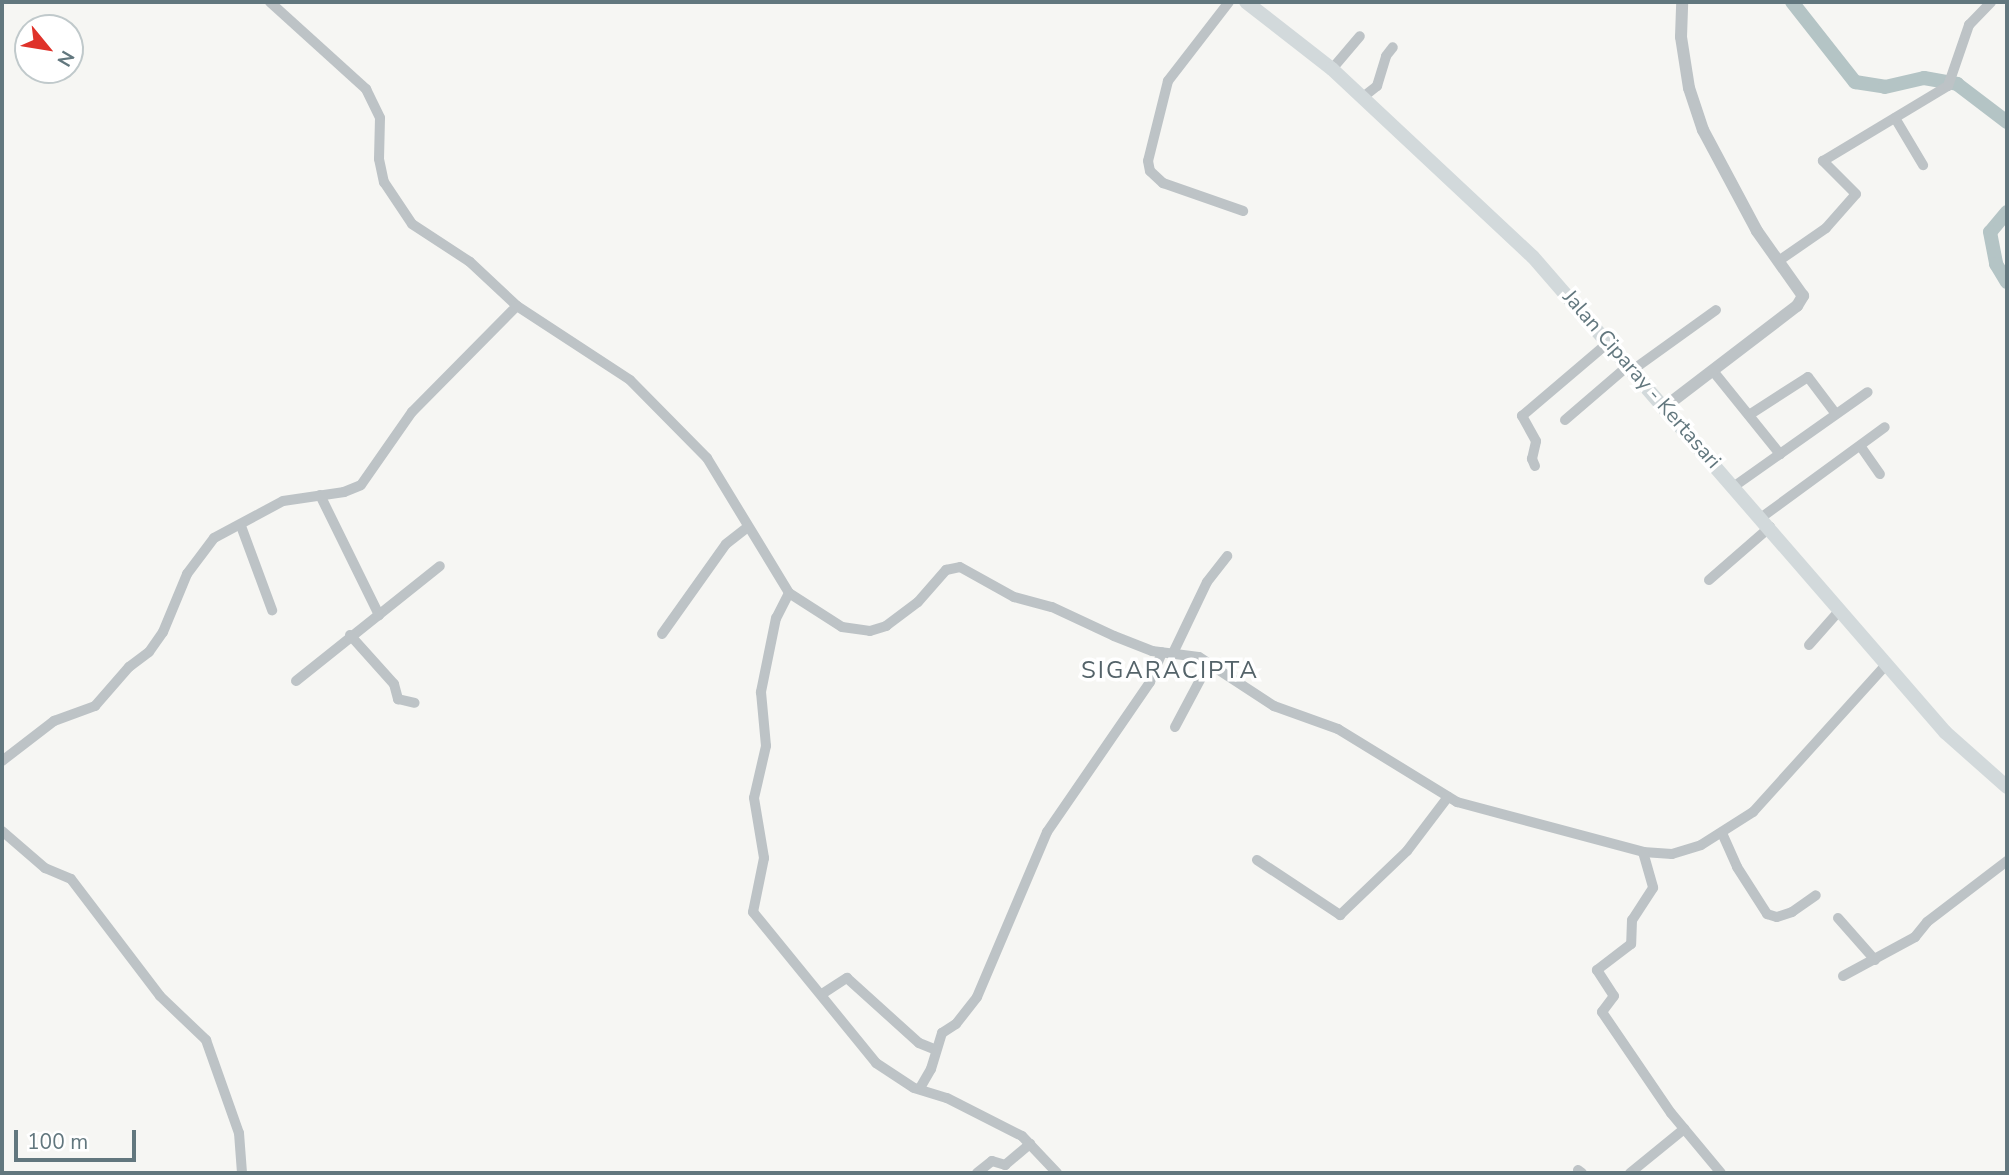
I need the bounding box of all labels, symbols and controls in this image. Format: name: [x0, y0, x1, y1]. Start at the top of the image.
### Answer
north arrow: [14, 14, 84, 84]
text: N: [51, 46, 80, 71]
street label: Jalan Ciparay - Kertasari: [1558, 285, 1726, 473]
district label: SIGARACIPTA: [1082, 657, 1258, 685]
scale bar: [18, 1116, 140, 1160]
text: 100 m: [27, 1128, 88, 1156]

